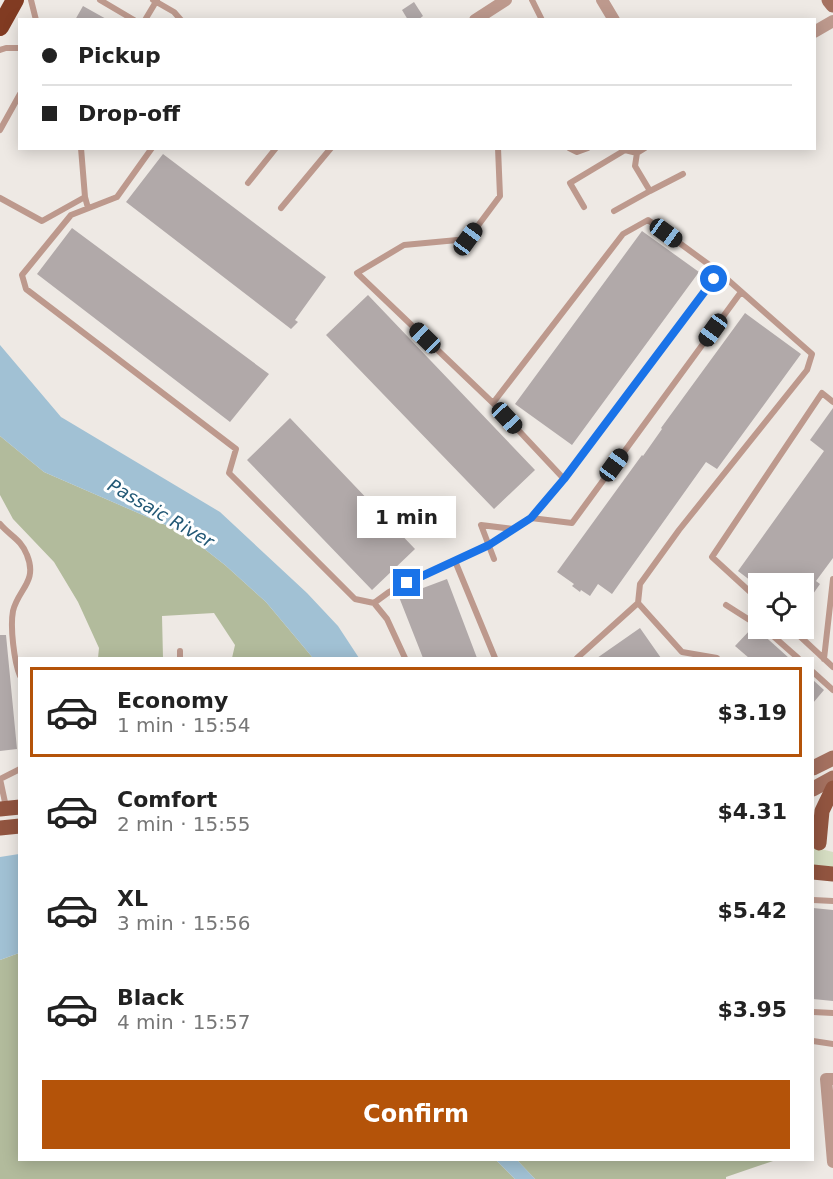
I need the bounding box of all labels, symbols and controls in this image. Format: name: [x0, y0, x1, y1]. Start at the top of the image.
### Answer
text: Pickup: [78, 43, 161, 68]
text: Drop-off: [78, 101, 180, 126]
car: [646, 215, 686, 251]
car: [450, 219, 486, 259]
route start: [700, 265, 727, 292]
car: [695, 310, 731, 350]
car: [406, 319, 444, 357]
car: [488, 399, 526, 437]
car: [596, 445, 632, 485]
water label: Passaic River: [104, 474, 219, 553]
callout: 1 min: [358, 496, 456, 538]
text: 1 min: [375, 505, 438, 529]
route end: [393, 569, 420, 596]
map controls: [748, 573, 814, 639]
button: locate: [748, 573, 814, 639]
icon: car: [45, 685, 99, 739]
text: Economy: [117, 688, 228, 713]
text: $3.19: [717, 700, 787, 725]
text: 1 min · 15:54: [117, 713, 251, 737]
icon: car: [45, 784, 99, 838]
text: Comfort: [117, 787, 217, 812]
text: $4.31: [717, 799, 787, 824]
text: 2 min · 15:55: [117, 812, 251, 836]
icon: car: [45, 883, 99, 937]
text: XL: [117, 886, 148, 911]
text: $5.42: [717, 898, 787, 923]
text: 3 min · 15:56: [117, 911, 251, 935]
icon: car: [45, 982, 99, 1036]
text: Black: [117, 985, 184, 1010]
text: $3.95: [717, 997, 787, 1022]
text: 4 min · 15:57: [117, 1010, 251, 1034]
button: Confirm: [42, 1080, 790, 1149]

